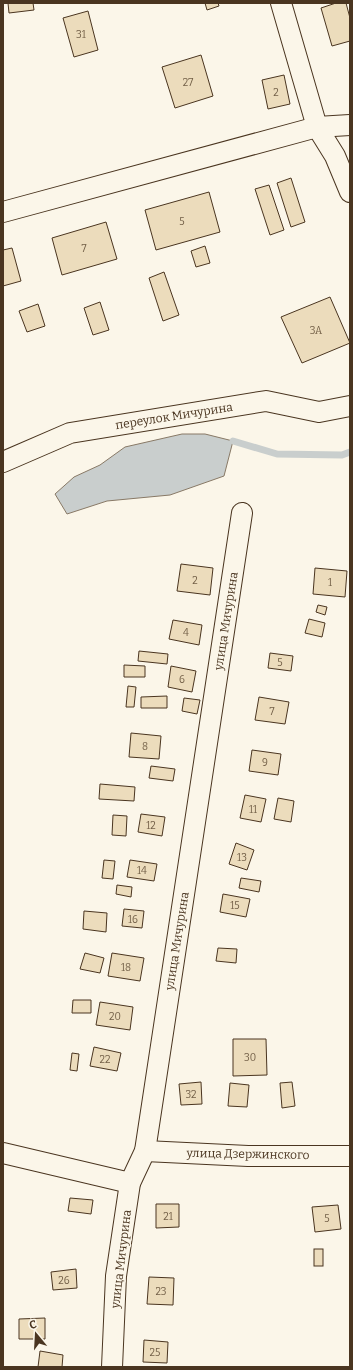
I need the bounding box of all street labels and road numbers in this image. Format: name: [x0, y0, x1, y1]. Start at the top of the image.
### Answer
street label: переулок Мичурина: [114, 400, 234, 432]
street label: улица Мичурина: [211, 570, 241, 672]
street label: улица Мичурина: [162, 890, 192, 992]
street label: улица Дзержинского: [185, 1146, 310, 1162]
street label: улица Мичурина: [108, 1208, 134, 1310]

